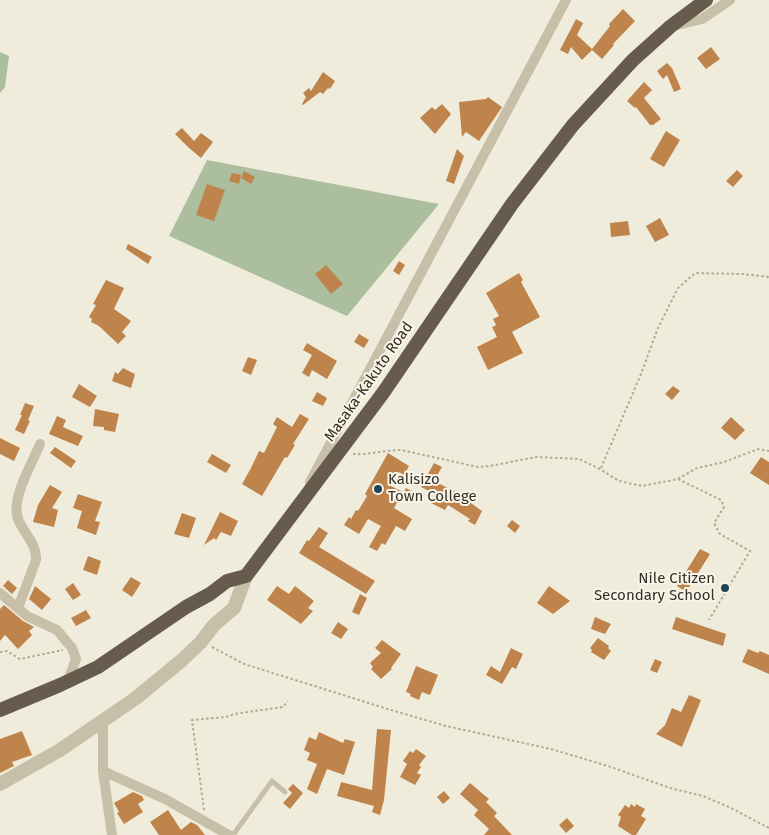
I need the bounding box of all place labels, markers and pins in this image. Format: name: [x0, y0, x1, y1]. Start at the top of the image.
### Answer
place label: Kalisizo Town College: [388, 471, 477, 506]
marker: Kalisizo Town College: [372, 483, 384, 495]
place label: Nile Citizen Secondary School: [594, 570, 715, 605]
marker: Nile Citizen Secondary School: [719, 582, 731, 594]

